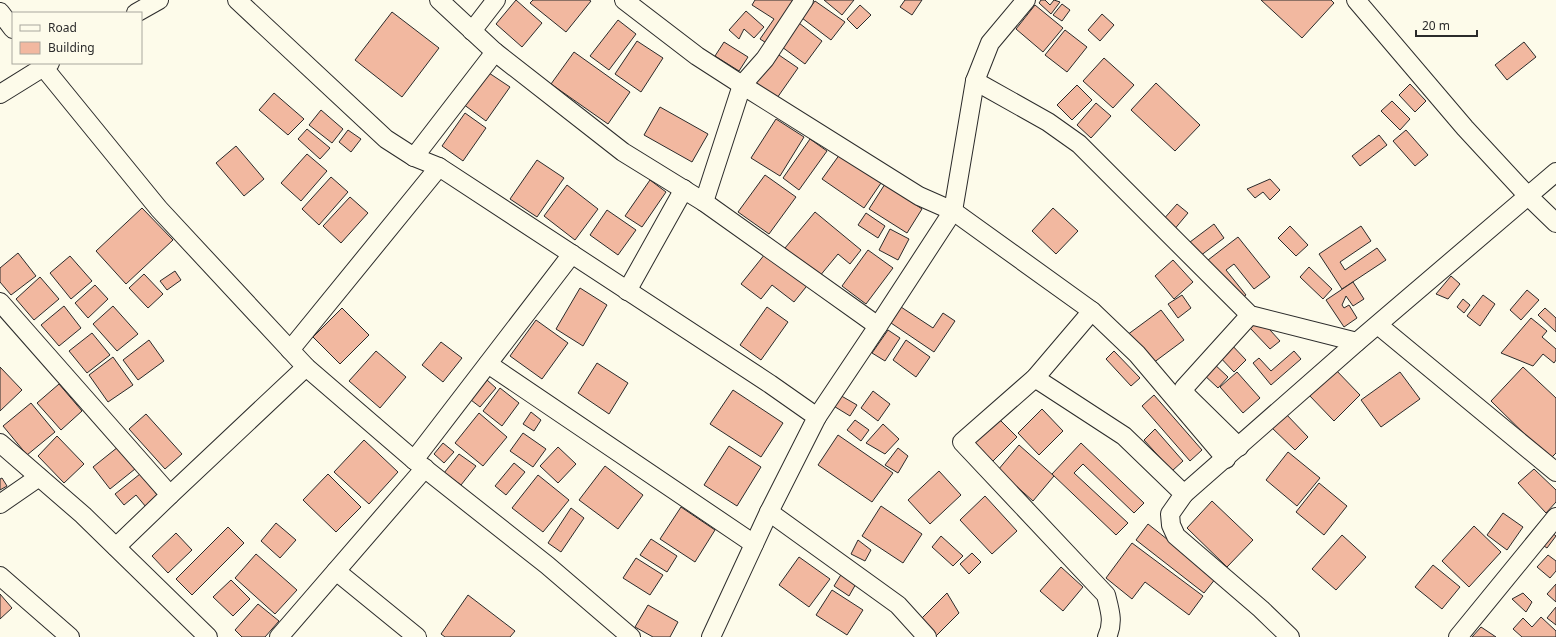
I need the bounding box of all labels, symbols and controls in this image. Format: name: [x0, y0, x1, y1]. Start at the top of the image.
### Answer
legend: [12, 12, 142, 64]
scale bar: [1416, 12, 1477, 38]
text: 20 m: [1422, 17, 1450, 34]
text: Road: [48, 19, 77, 36]
text: Building: [48, 39, 95, 56]

